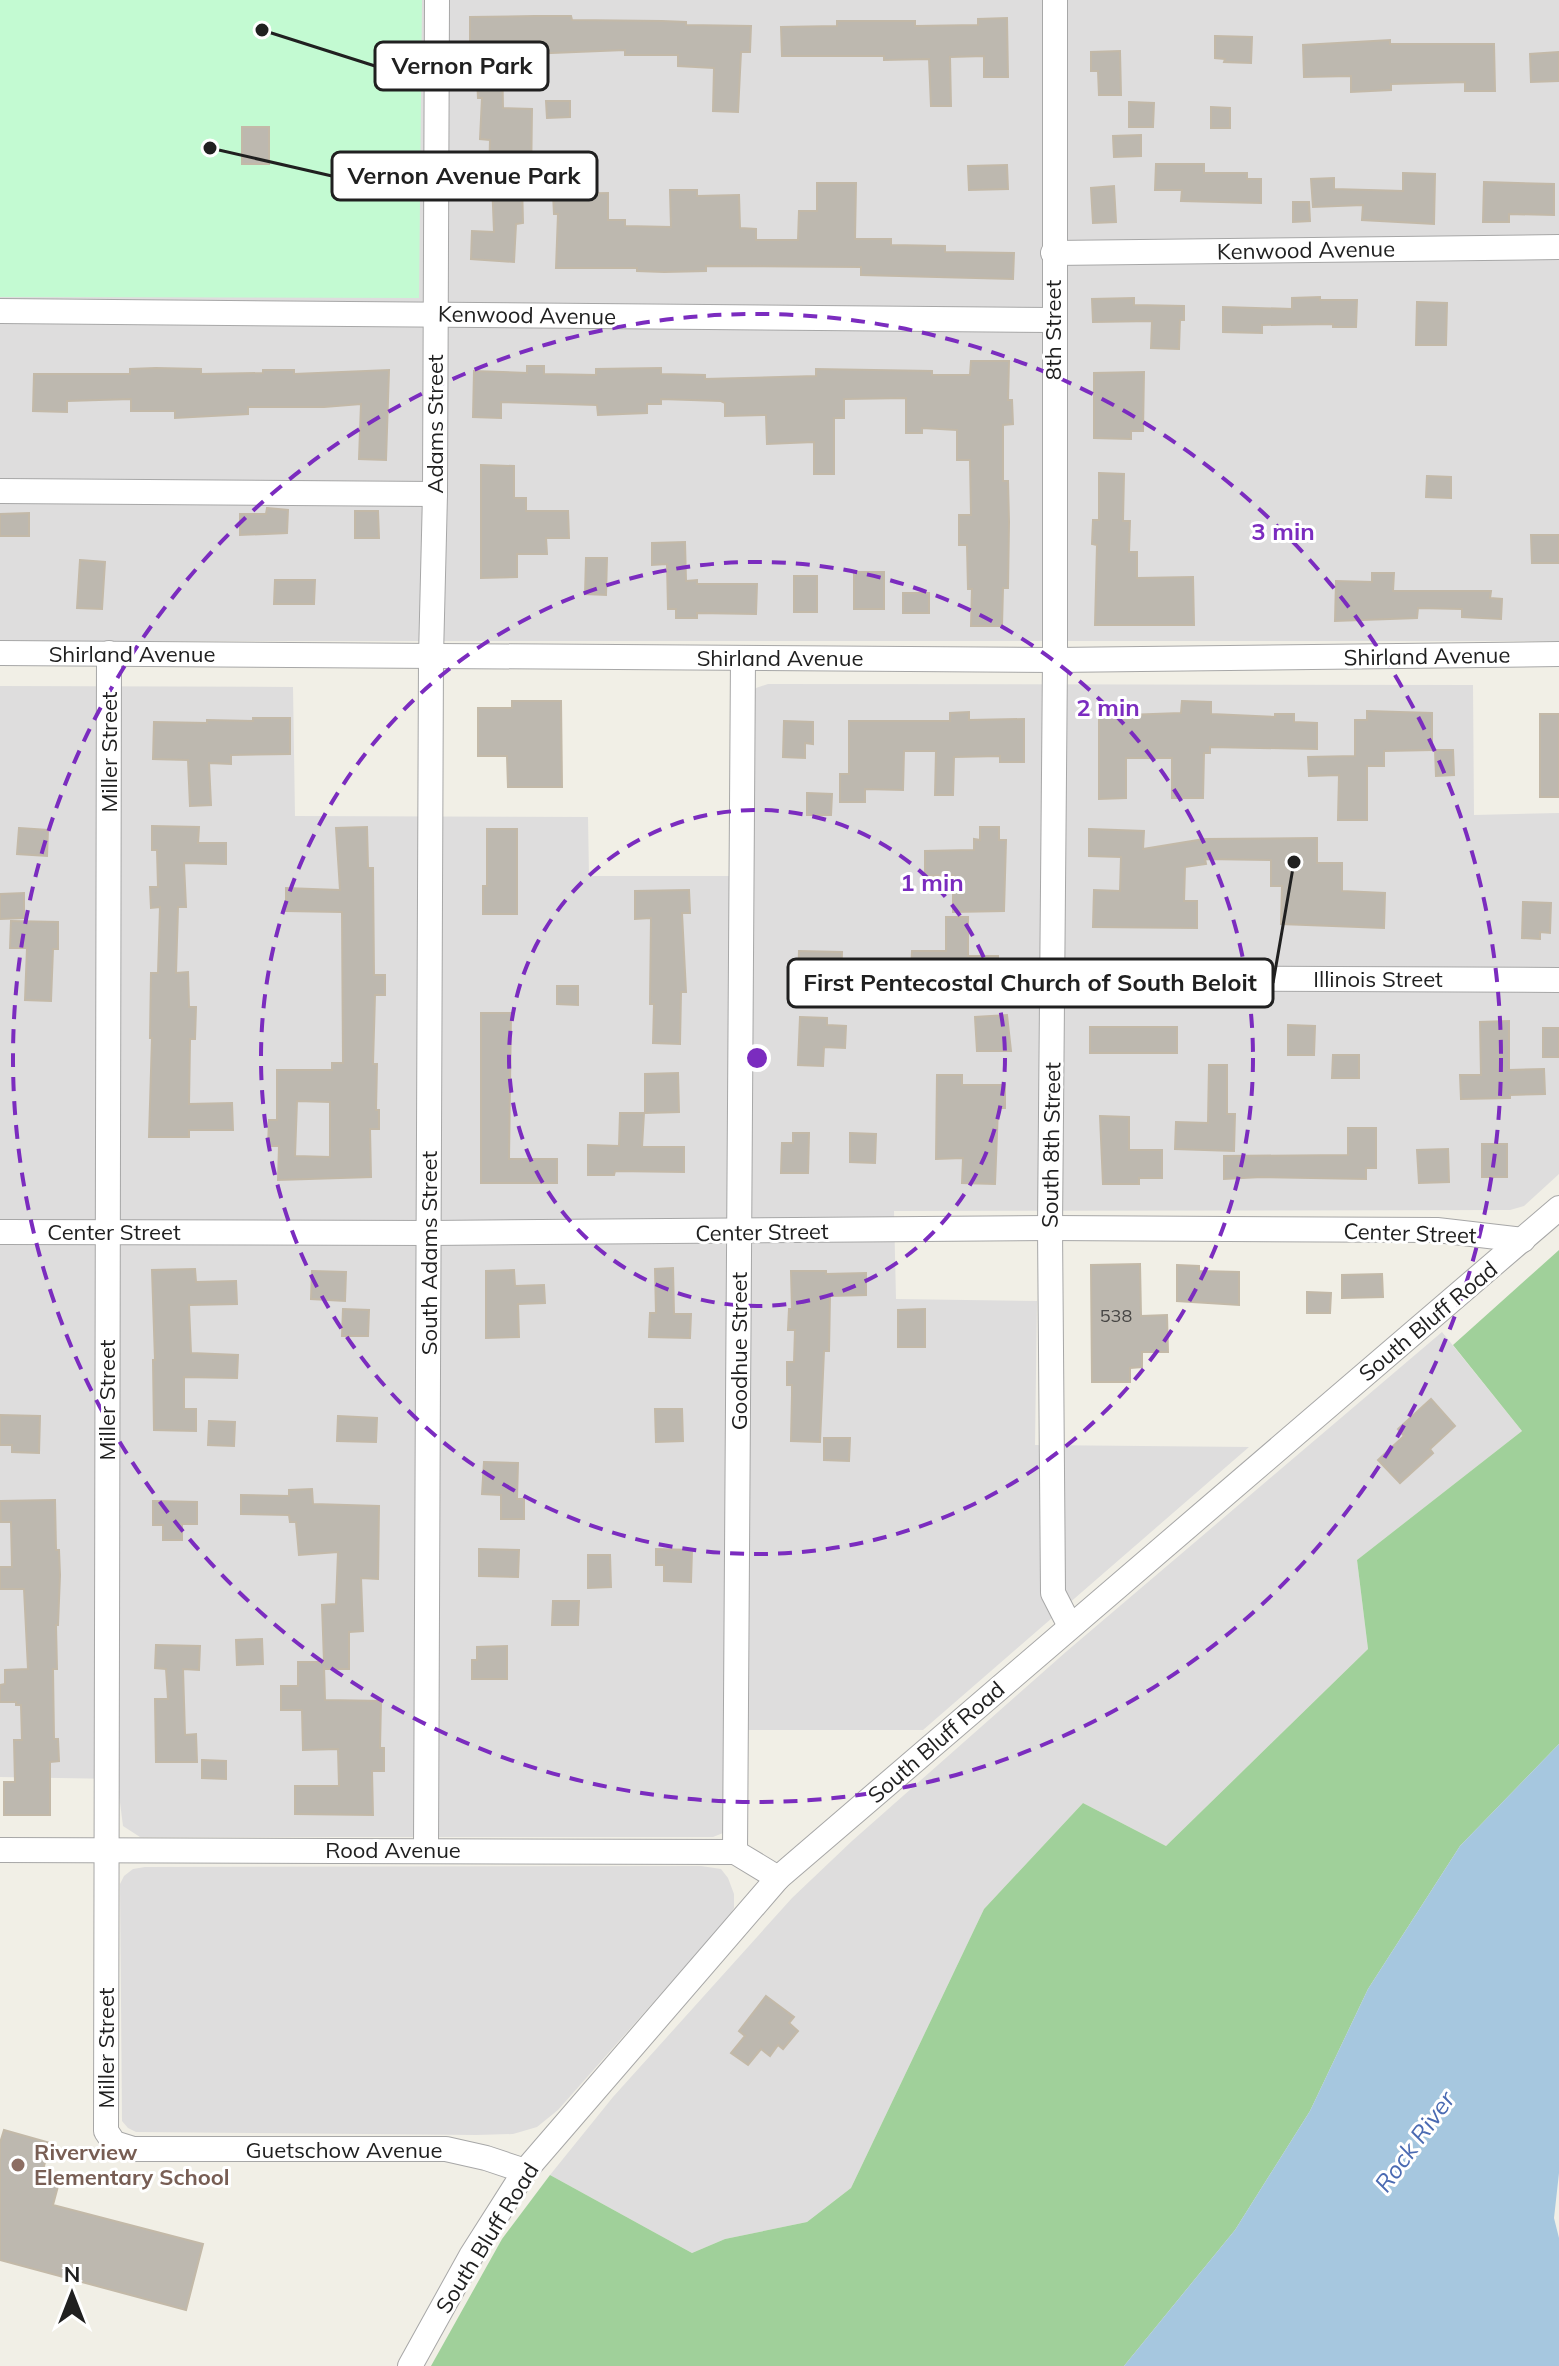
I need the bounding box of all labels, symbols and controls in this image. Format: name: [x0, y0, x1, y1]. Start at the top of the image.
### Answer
callout: Vernon Park: [375, 42, 548, 90]
text: Vernon Park: [390, 50, 533, 80]
callout: Vernon Avenue Park: [332, 152, 597, 200]
text: Vernon Avenue Park: [347, 160, 581, 190]
street label: Kenwood Avenue: [1217, 234, 1395, 266]
street label: 8th Street: [1039, 280, 1067, 380]
street label: Kenwood Avenue: [438, 299, 616, 331]
street label: Adams Street: [421, 354, 449, 494]
text: 3 min: [1251, 516, 1315, 546]
street label: Shirland Avenue: [49, 640, 215, 668]
street label: Shirland Avenue: [1343, 641, 1511, 671]
street label: Shirland Avenue: [697, 644, 863, 672]
street label: Miller Street: [95, 691, 123, 813]
text: 2 min: [1076, 692, 1140, 722]
text: 1 min: [900, 867, 964, 897]
callout: First Pentecostal Church of South Beloit: [788, 959, 1273, 1007]
street label: Illinois Street: [1313, 965, 1443, 993]
text: First Pentecostal Church of South Beloit: [803, 967, 1257, 997]
centre of rings: [743, 1044, 771, 1072]
street label: South 8th Street: [1036, 1062, 1066, 1228]
street label: South Adams Street: [415, 1150, 443, 1355]
street label: Center Street: [695, 1217, 829, 1247]
street label: Center Street: [1343, 1217, 1477, 1249]
street label: Center Street: [47, 1218, 181, 1246]
street label: South Bluff Road: [1353, 1255, 1503, 1387]
street label: Goodhue Street: [725, 1271, 753, 1430]
house number: 538: [1100, 1304, 1132, 1327]
street label: Miller Street: [93, 1339, 121, 1461]
street label: South Bluff Road: [862, 1675, 1010, 1809]
street label: Rood Avenue: [325, 1836, 461, 1864]
street label: Miller Street: [92, 1987, 120, 2109]
water label: Rock River: [1368, 2084, 1462, 2198]
street label: Guetschow Avenue: [245, 2136, 443, 2164]
place label: Riverview Elementary School: [34, 2138, 230, 2191]
marker: Riverview Elementary School: [9, 2156, 27, 2174]
street label: South Bluff Road: [429, 2157, 545, 2319]
north arrow: [32, 2254, 112, 2334]
text: N: [64, 2260, 80, 2288]

